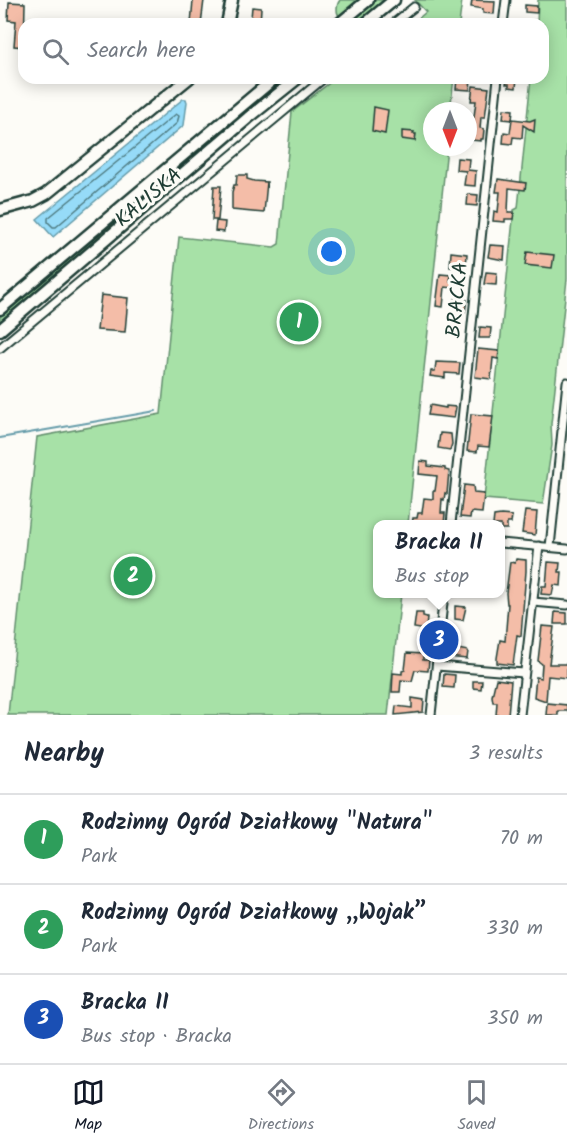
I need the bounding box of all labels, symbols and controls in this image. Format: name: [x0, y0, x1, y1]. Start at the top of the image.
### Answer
search box: [18, 18, 549, 84]
text: Search here: [87, 34, 195, 69]
icon: search: [39, 35, 72, 68]
north arrow: [423, 102, 477, 156]
street label: KALISKA: [108, 160, 190, 236]
your location: [317, 237, 346, 266]
street label: BRACKA: [438, 260, 478, 340]
pin: 1: [280, 300, 318, 344]
popup: [373, 520, 505, 598]
text: Bracka II: [395, 526, 483, 561]
pin: 2: [114, 554, 152, 598]
text: Bus stop: [395, 561, 469, 593]
pin: 3: [420, 618, 458, 662]
text: Nearby: [24, 733, 104, 775]
text: 3 results: [469, 738, 543, 770]
text: Rodzinny Ogród Działkowy "Natura": [81, 806, 432, 841]
text: 1: [40, 823, 47, 855]
text: 70 m: [500, 823, 543, 855]
text: Park: [81, 841, 117, 873]
text: Rodzinny Ogród Działkowy „Wojak”: [81, 896, 427, 931]
text: 2: [38, 913, 49, 945]
text: 330 m: [486, 913, 543, 945]
text: Park: [81, 931, 117, 963]
text: Bracka II: [81, 986, 169, 1021]
text: 3: [38, 1003, 49, 1035]
text: 350 m: [487, 1003, 543, 1035]
text: Bus stop · Bracka: [81, 1021, 232, 1053]
tab: Map: [72, 1076, 105, 1137]
tab: Directions: [248, 1076, 314, 1137]
tab: Saved: [457, 1076, 495, 1137]

